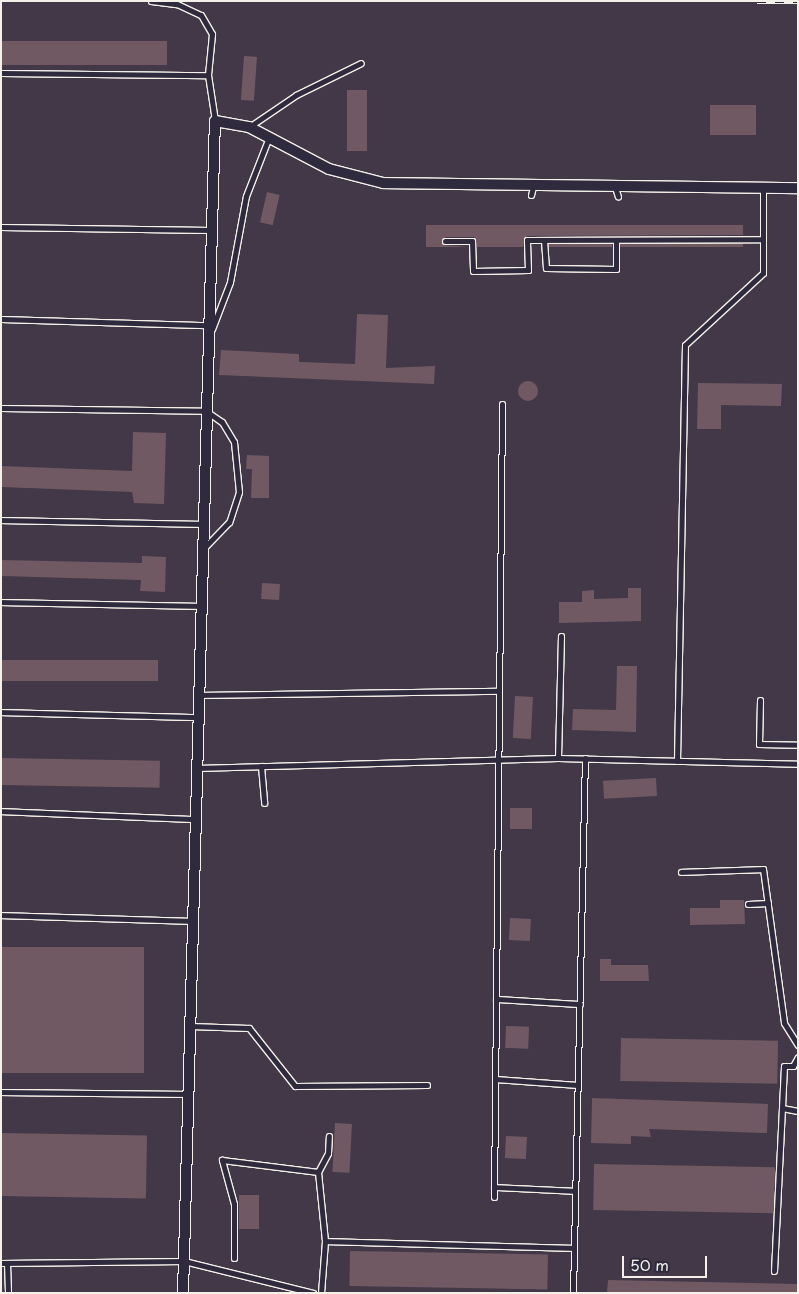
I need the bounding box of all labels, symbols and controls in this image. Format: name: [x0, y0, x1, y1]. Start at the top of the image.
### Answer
scale bar: [624, 1246, 709, 1278]
text: 50 m: [630, 1253, 669, 1276]

